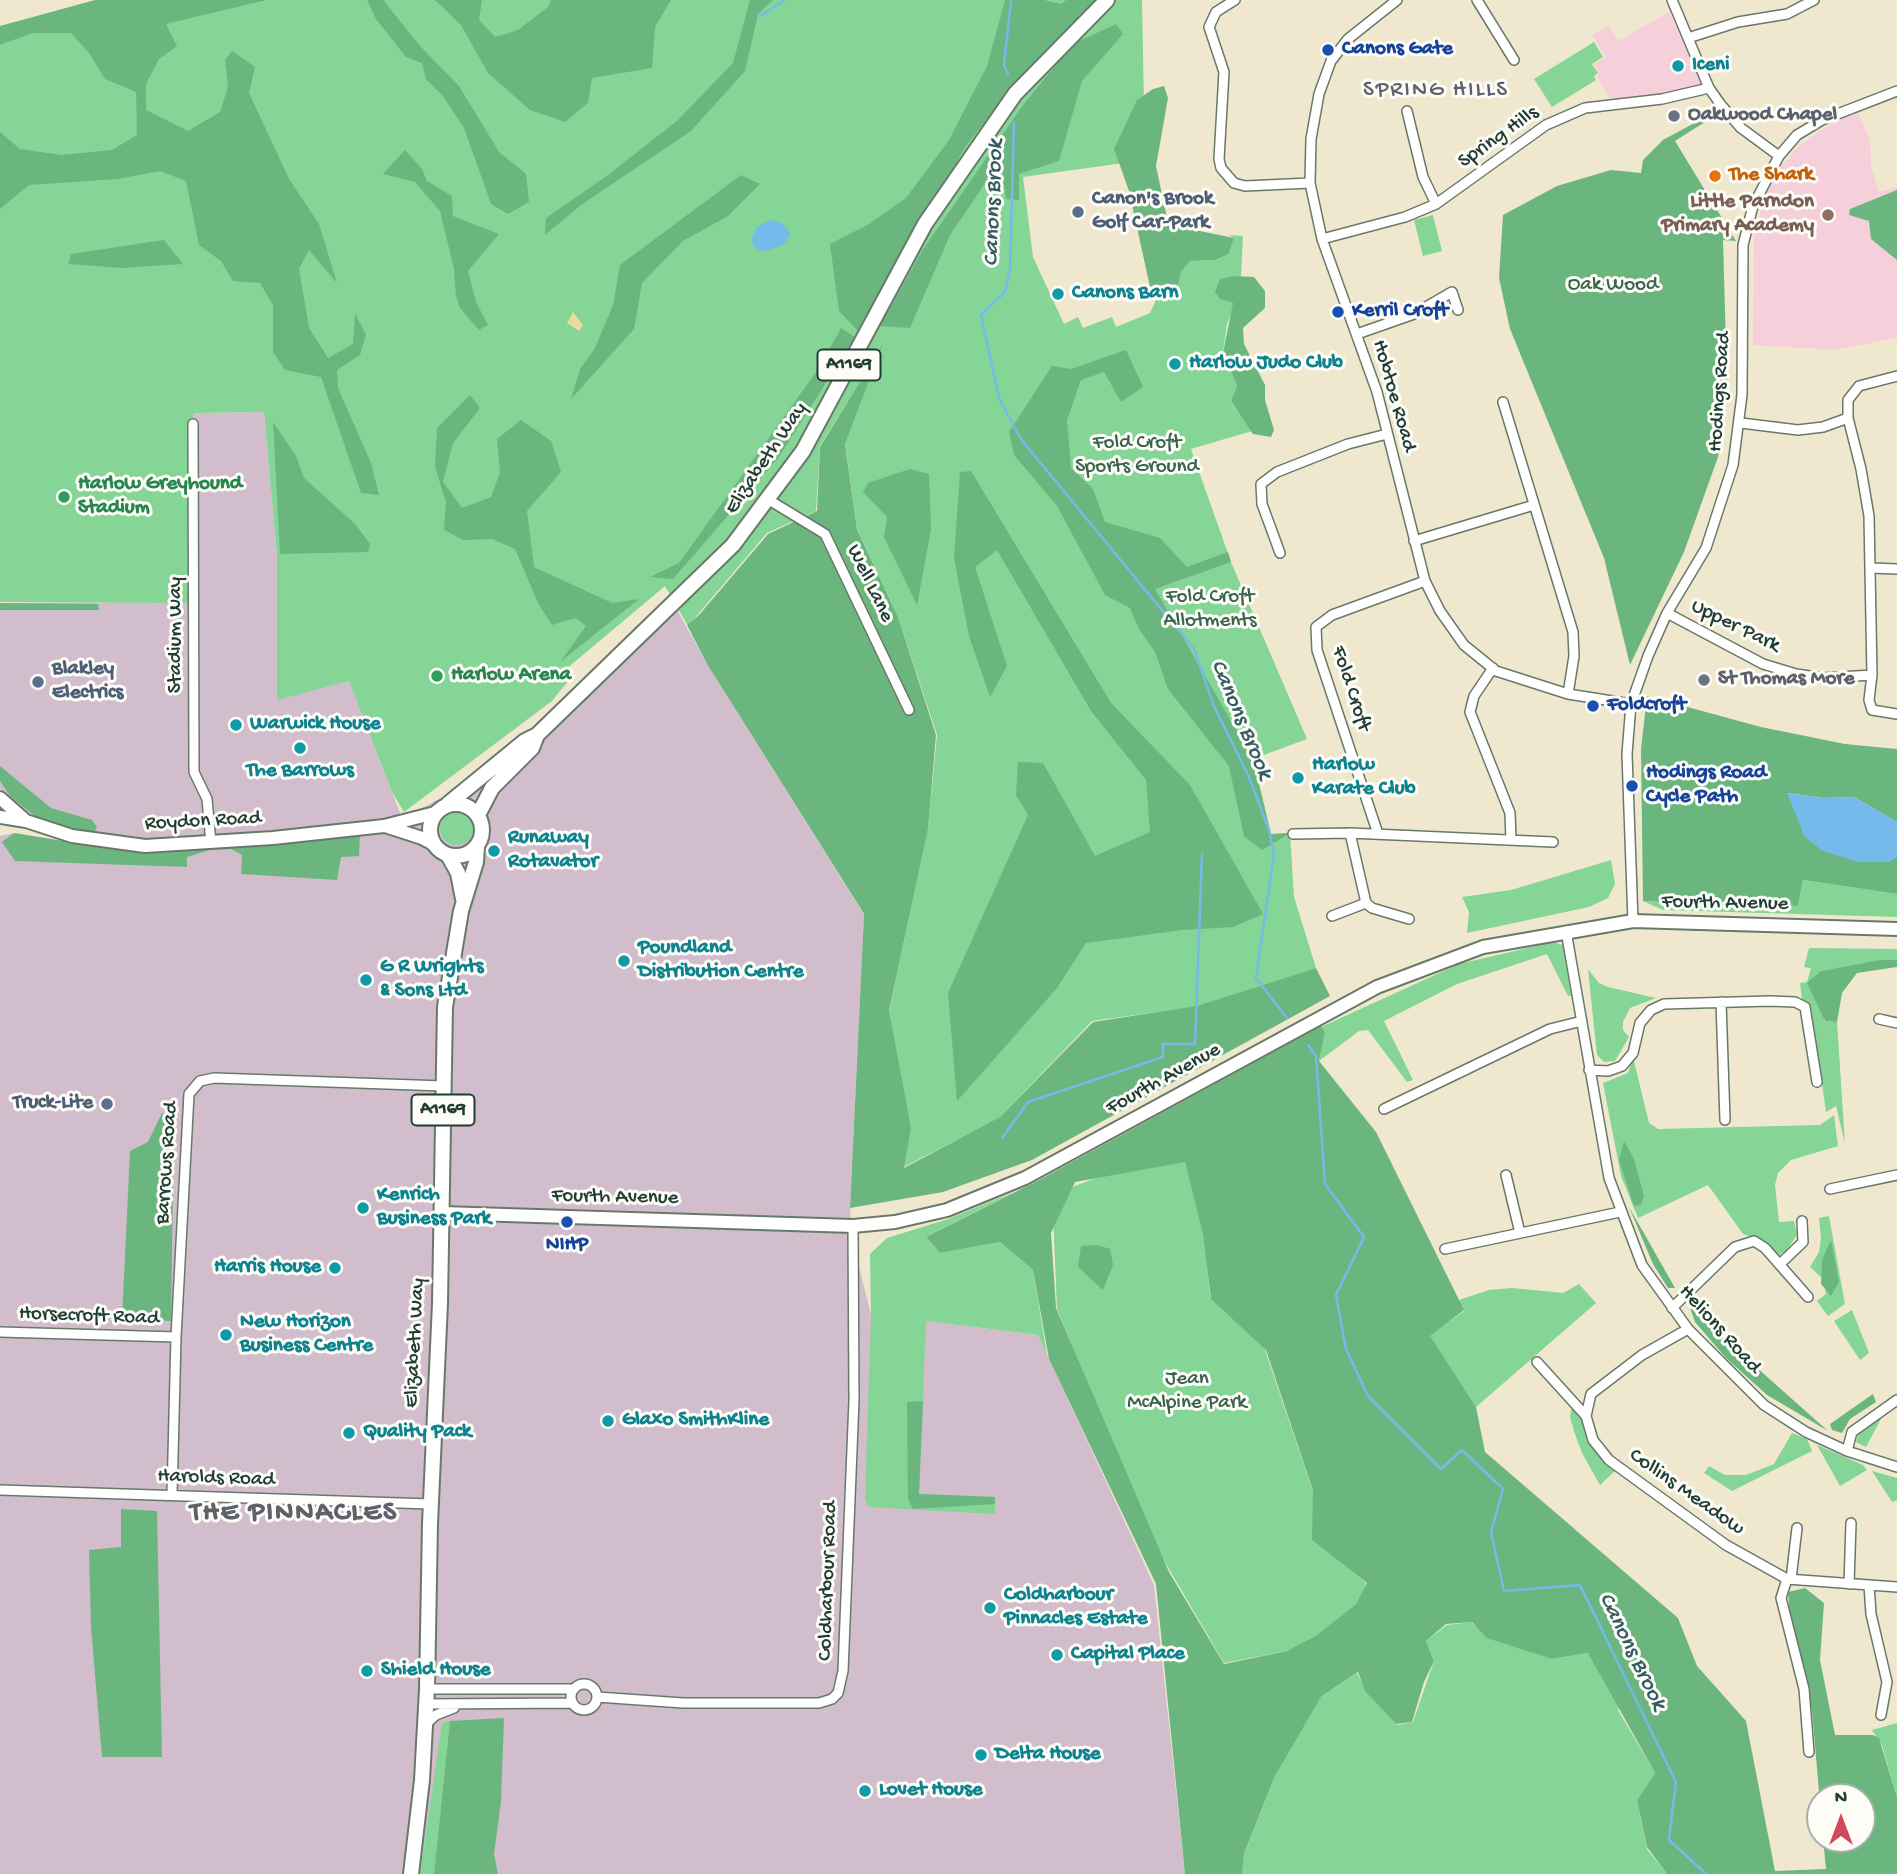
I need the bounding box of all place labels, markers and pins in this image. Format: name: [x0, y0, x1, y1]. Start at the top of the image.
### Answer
place label: Canons Gate: [1342, 37, 1453, 63]
marker: Canons Gate: [1320, 42, 1336, 58]
place label: Iceni: [1692, 53, 1730, 79]
marker: Iceni: [1670, 58, 1686, 74]
place label: Oakwood Chapel: [1688, 103, 1837, 129]
marker: Oakwood Chapel: [1666, 108, 1682, 124]
place label: The Shark: [1729, 163, 1814, 189]
marker: The Shark: [1707, 168, 1723, 184]
place label: Canon's Brook Golf Car-Park: [1092, 187, 1213, 237]
place label: Little Parndon Primary Academy: [1662, 190, 1814, 240]
marker: Canon's Brook Golf Car-Park: [1070, 204, 1086, 220]
marker: Little Parndon Primary Academy: [1820, 207, 1836, 223]
place label: Canons Barn: [1072, 281, 1178, 307]
marker: Canons Barn: [1050, 286, 1066, 302]
place label: Kerril Croft: [1352, 299, 1448, 325]
marker: Kerril Croft: [1330, 304, 1346, 320]
place label: Harlow Judo Club: [1189, 351, 1343, 377]
marker: Harlow Judo Club: [1167, 356, 1183, 372]
place label: Harlow Greyhound Stadium: [78, 472, 242, 522]
marker: Harlow Greyhound Stadium: [56, 489, 72, 505]
place label: Blakley Electrics: [52, 657, 123, 707]
place label: Harlow Arena: [451, 663, 571, 689]
place label: St Thomas More: [1718, 667, 1855, 693]
marker: Harlow Arena: [429, 668, 445, 684]
marker: St Thomas More: [1696, 672, 1712, 688]
marker: Blakley Electrics: [30, 674, 46, 690]
place label: Foldcroft: [1607, 693, 1686, 719]
marker: Foldcroft: [1585, 698, 1601, 714]
place label: Warwick House: [250, 712, 381, 738]
marker: Warwick House: [228, 717, 244, 733]
marker: The Barrows: [292, 740, 308, 756]
place label: Harlow Karate Club: [1312, 753, 1416, 803]
place label: The Barrows: [246, 759, 354, 785]
place label: Hodings Road Cycle Path: [1646, 761, 1766, 811]
marker: Harlow Karate Club: [1290, 770, 1306, 786]
marker: Hodings Road Cycle Path: [1624, 778, 1640, 794]
place label: Runaway Rotavator: [508, 826, 598, 876]
marker: Runaway Rotavator: [486, 843, 502, 859]
place label: Poundland Distribution Centre: [638, 936, 803, 986]
marker: Poundland Distribution Centre: [616, 953, 632, 969]
place label: G R Wrights & Sons Ltd: [380, 955, 484, 1005]
marker: G R Wrights & Sons Ltd: [358, 972, 374, 988]
place label: Truck-Lite: [13, 1091, 93, 1117]
marker: Truck-Lite: [99, 1096, 115, 1112]
place label: Kenrich Business Park: [377, 1183, 491, 1233]
marker: Kenrich Business Park: [355, 1200, 371, 1216]
marker: NIHP: [559, 1214, 575, 1230]
place label: NIHP: [546, 1233, 588, 1259]
place label: Harris House: [214, 1255, 321, 1281]
marker: Harris House: [327, 1260, 343, 1276]
place label: New Horizon Business Centre: [240, 1310, 373, 1360]
marker: New Horizon Business Centre: [218, 1327, 234, 1343]
place label: Glaxo SmithKline: [622, 1408, 769, 1434]
marker: Glaxo SmithKline: [600, 1413, 616, 1429]
place label: Quality Pack: [363, 1420, 471, 1446]
marker: Quality Pack: [341, 1425, 357, 1441]
place label: Coldharbour Pinnacles Estate: [1004, 1583, 1148, 1633]
marker: Coldharbour Pinnacles Estate: [982, 1600, 998, 1616]
place label: Capital Place: [1071, 1642, 1185, 1668]
marker: Capital Place: [1049, 1647, 1065, 1663]
place label: Shield House: [381, 1658, 491, 1684]
marker: Shield House: [359, 1663, 375, 1679]
place label: Delta House: [995, 1742, 1101, 1768]
marker: Delta House: [973, 1747, 989, 1763]
place label: Lovet House: [879, 1778, 983, 1804]
marker: Lovet House: [857, 1783, 873, 1799]

